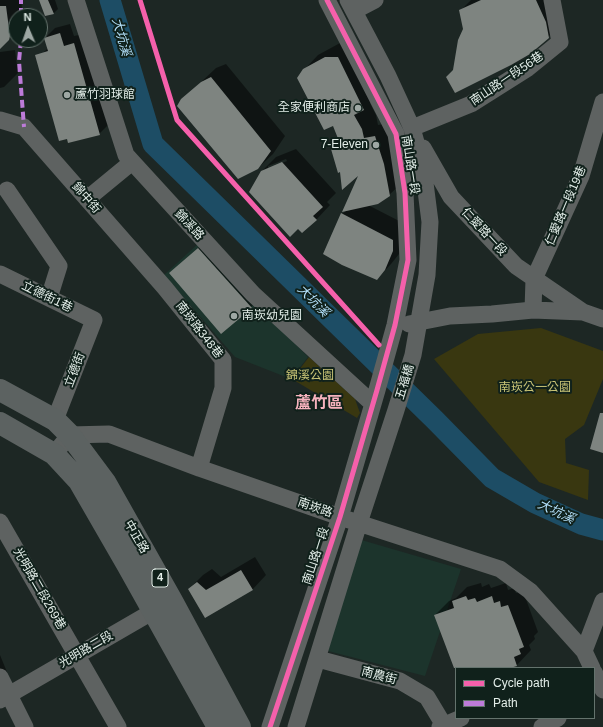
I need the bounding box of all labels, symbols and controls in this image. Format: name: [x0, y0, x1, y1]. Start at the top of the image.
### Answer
north arrow: [8, 8, 48, 48]
text: N: [23, 11, 32, 23]
water label: 大坑溪: [108, 16, 134, 58]
street label: 南山路一段56巷: [468, 49, 546, 109]
place label: 蘆竹羽球館: [75, 88, 135, 102]
marker: 蘆竹羽球館: [62, 90, 72, 100]
place label: 全家便利商店: [278, 101, 350, 115]
marker: 全家便利商店: [353, 103, 363, 113]
street label: 南山路一段: [398, 134, 422, 196]
place label: 7-Eleven: [321, 138, 368, 152]
marker: 7-Eleven: [371, 140, 381, 150]
street label: 仁愛路一段19巷: [543, 164, 589, 248]
street label: 錦中街: [69, 180, 103, 216]
street label: 仁愛路一段: [458, 205, 510, 259]
street label: 錦溪路: [171, 207, 207, 243]
street label: 立德街1巷: [19, 279, 75, 315]
water label: 大坑溪: [294, 282, 332, 320]
street label: 南崁路348巷: [172, 299, 226, 361]
place label: 南崁幼兒園: [242, 309, 302, 323]
marker: 南崁幼兒園: [229, 311, 239, 321]
street label: 立德街: [62, 351, 88, 389]
street label: 五福橋: [393, 363, 417, 401]
park label: 錦溪公園: [286, 369, 334, 383]
park label: 南崁公一公園: [499, 381, 571, 395]
district label: 蘆竹區: [295, 394, 343, 414]
street label: 南崁路: [296, 495, 334, 521]
water label: 大坑溪: [535, 497, 577, 527]
street label: 中正路: [121, 518, 151, 556]
street label: 南山路一段: [300, 525, 332, 587]
street label: 光明路二段269巷: [10, 546, 68, 632]
road number: 4: [152, 569, 168, 587]
street label: 光明路二段: [56, 629, 116, 671]
street label: 南農街: [360, 664, 398, 688]
legend: [455, 667, 595, 719]
text: Cycle path: [493, 676, 550, 690]
text: Path: [493, 696, 518, 710]

